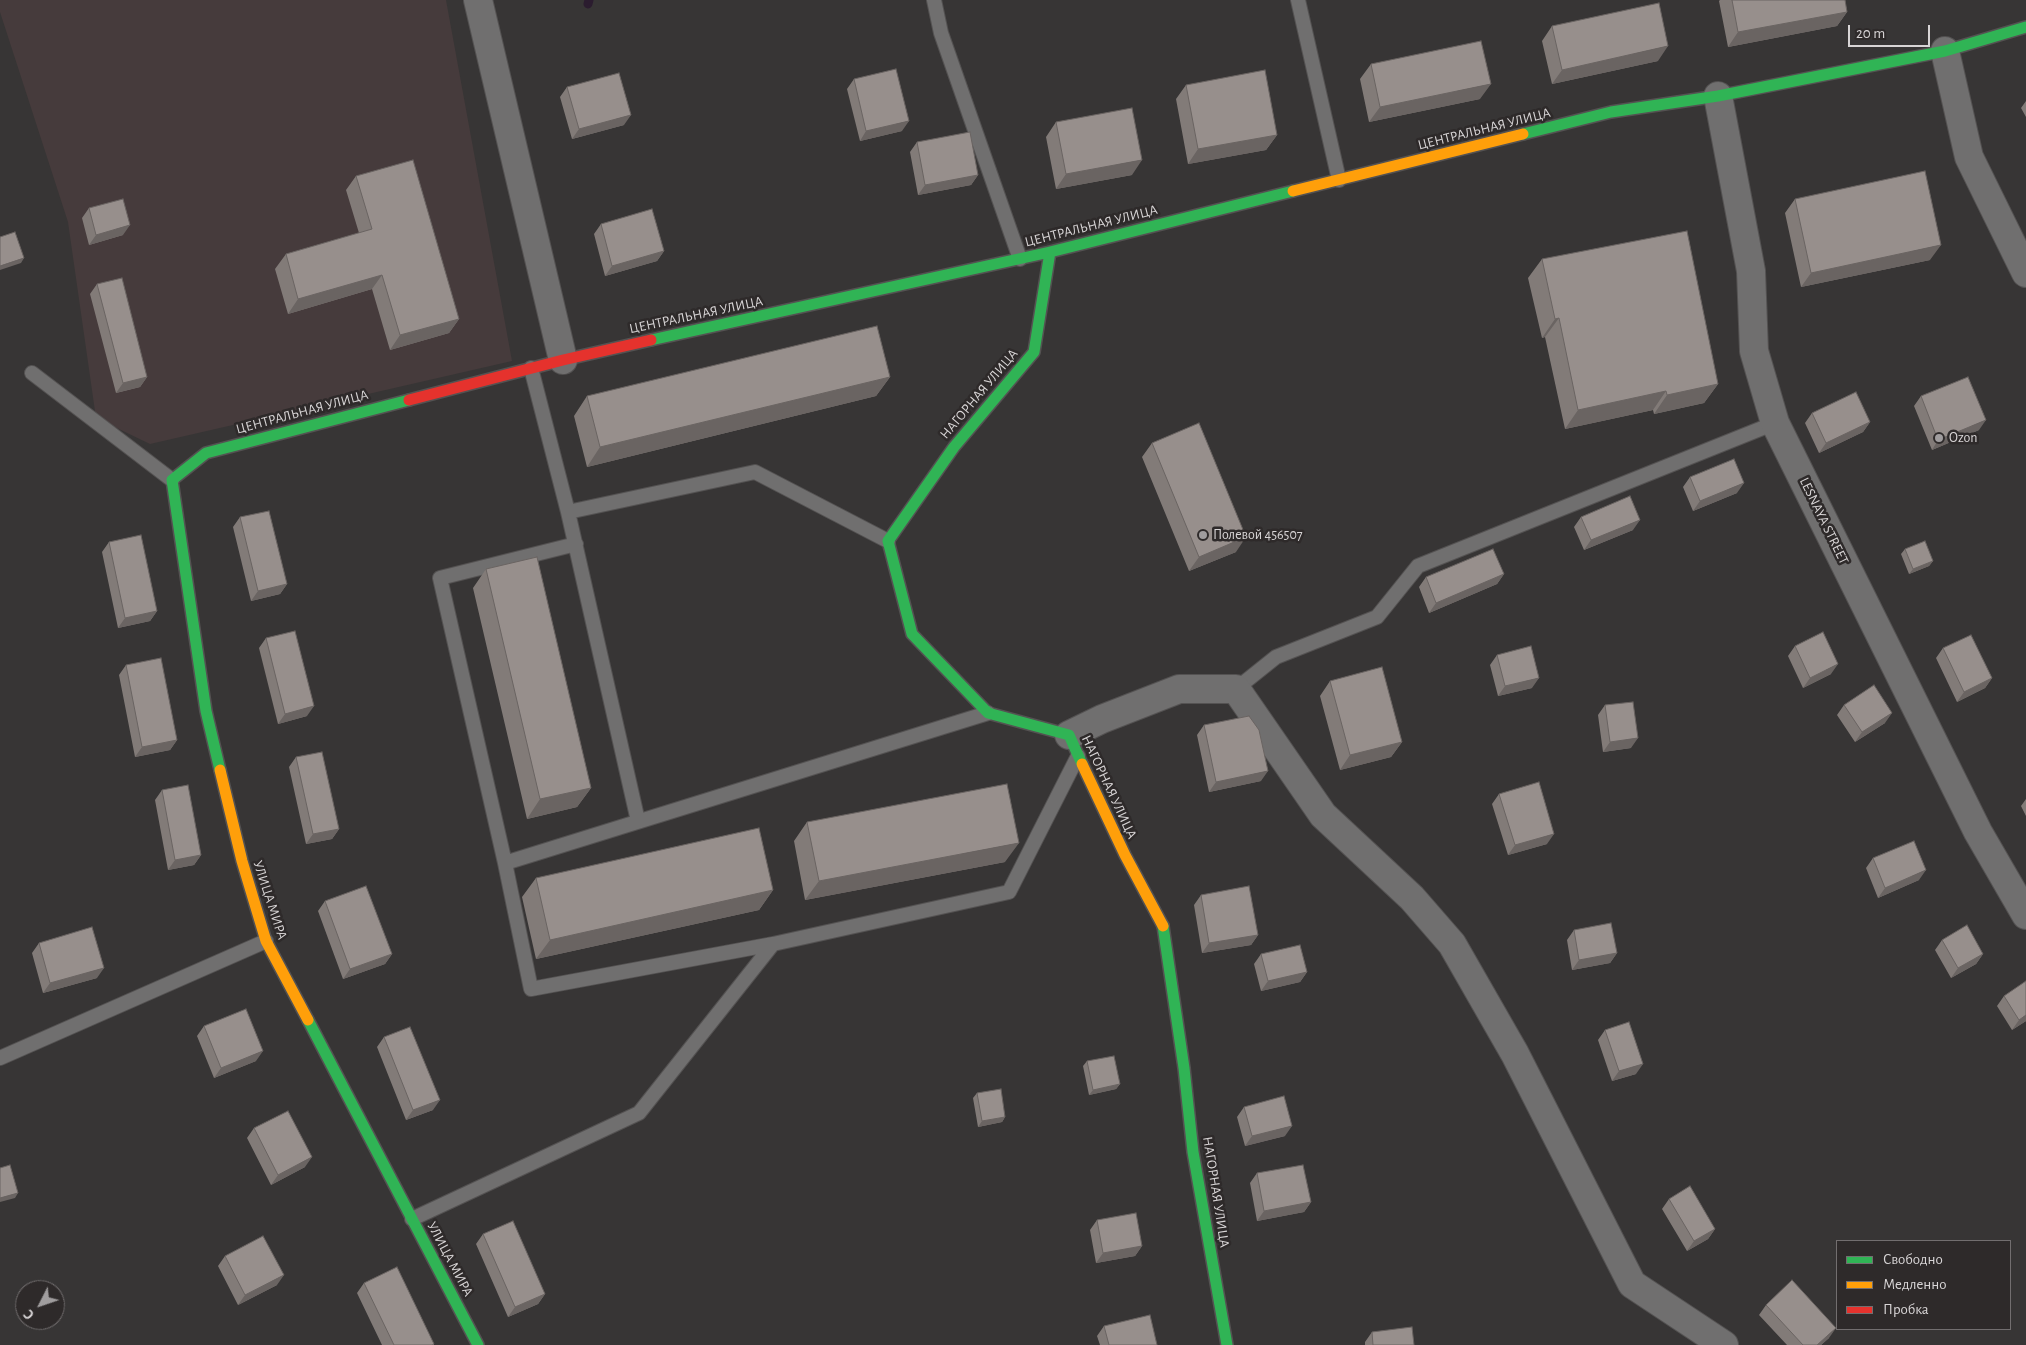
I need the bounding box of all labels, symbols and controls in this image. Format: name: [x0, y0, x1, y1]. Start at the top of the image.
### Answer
scale bar: [1851, 15, 1934, 47]
text: 20 m: [1856, 26, 1885, 41]
street label: ЦЕНТРАЛЬНАЯ УЛИЦА: [1416, 104, 1552, 154]
street label: ЦЕНТРАЛЬНАЯ УЛИЦА: [1023, 201, 1159, 251]
street label: ЦЕНТРАЛЬНАЯ УЛИЦА: [628, 293, 764, 337]
street label: НАГОРНАЯ УЛИЦА: [936, 346, 1022, 442]
street label: ЦЕНТРАЛЬНАЯ УЛИЦА: [234, 386, 370, 438]
place label: Ozon: [1949, 430, 1977, 446]
marker: Ozon: [1933, 432, 1945, 444]
street label: LESNAYA STREET: [1796, 475, 1852, 567]
place label: Полевой 456507: [1213, 527, 1303, 543]
marker: Полевой 456507: [1197, 529, 1209, 541]
street label: НАГОРНАЯ УЛИЦА: [1078, 732, 1140, 842]
street label: УЛИЦА МИРА: [249, 858, 291, 942]
street label: НАГОРНАЯ УЛИЦА: [1199, 1135, 1233, 1249]
street label: УЛИЦА МИРА: [423, 1219, 477, 1299]
legend: [1836, 1240, 2011, 1330]
text: Свободно: [1883, 1252, 1943, 1267]
text: Медленно: [1883, 1277, 1947, 1292]
north arrow: [15, 1280, 65, 1330]
text: Пробка: [1883, 1302, 1929, 1317]
text: С: [22, 1307, 37, 1322]

